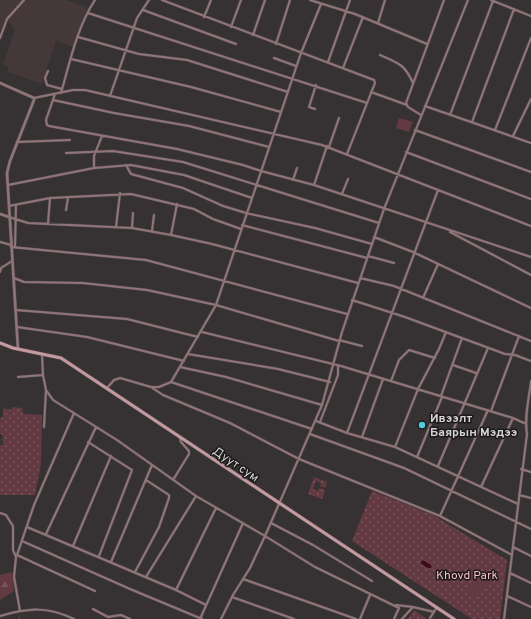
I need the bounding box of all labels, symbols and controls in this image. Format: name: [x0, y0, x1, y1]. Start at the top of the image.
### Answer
place label: Ивээлт Баярын Мэдээ: [430, 411, 517, 441]
marker: Ивээлт Баярын Мэдээ: [417, 420, 427, 430]
street label: Дуут сум: [209, 444, 262, 486]
park label: Khovd Park: [436, 568, 498, 584]

